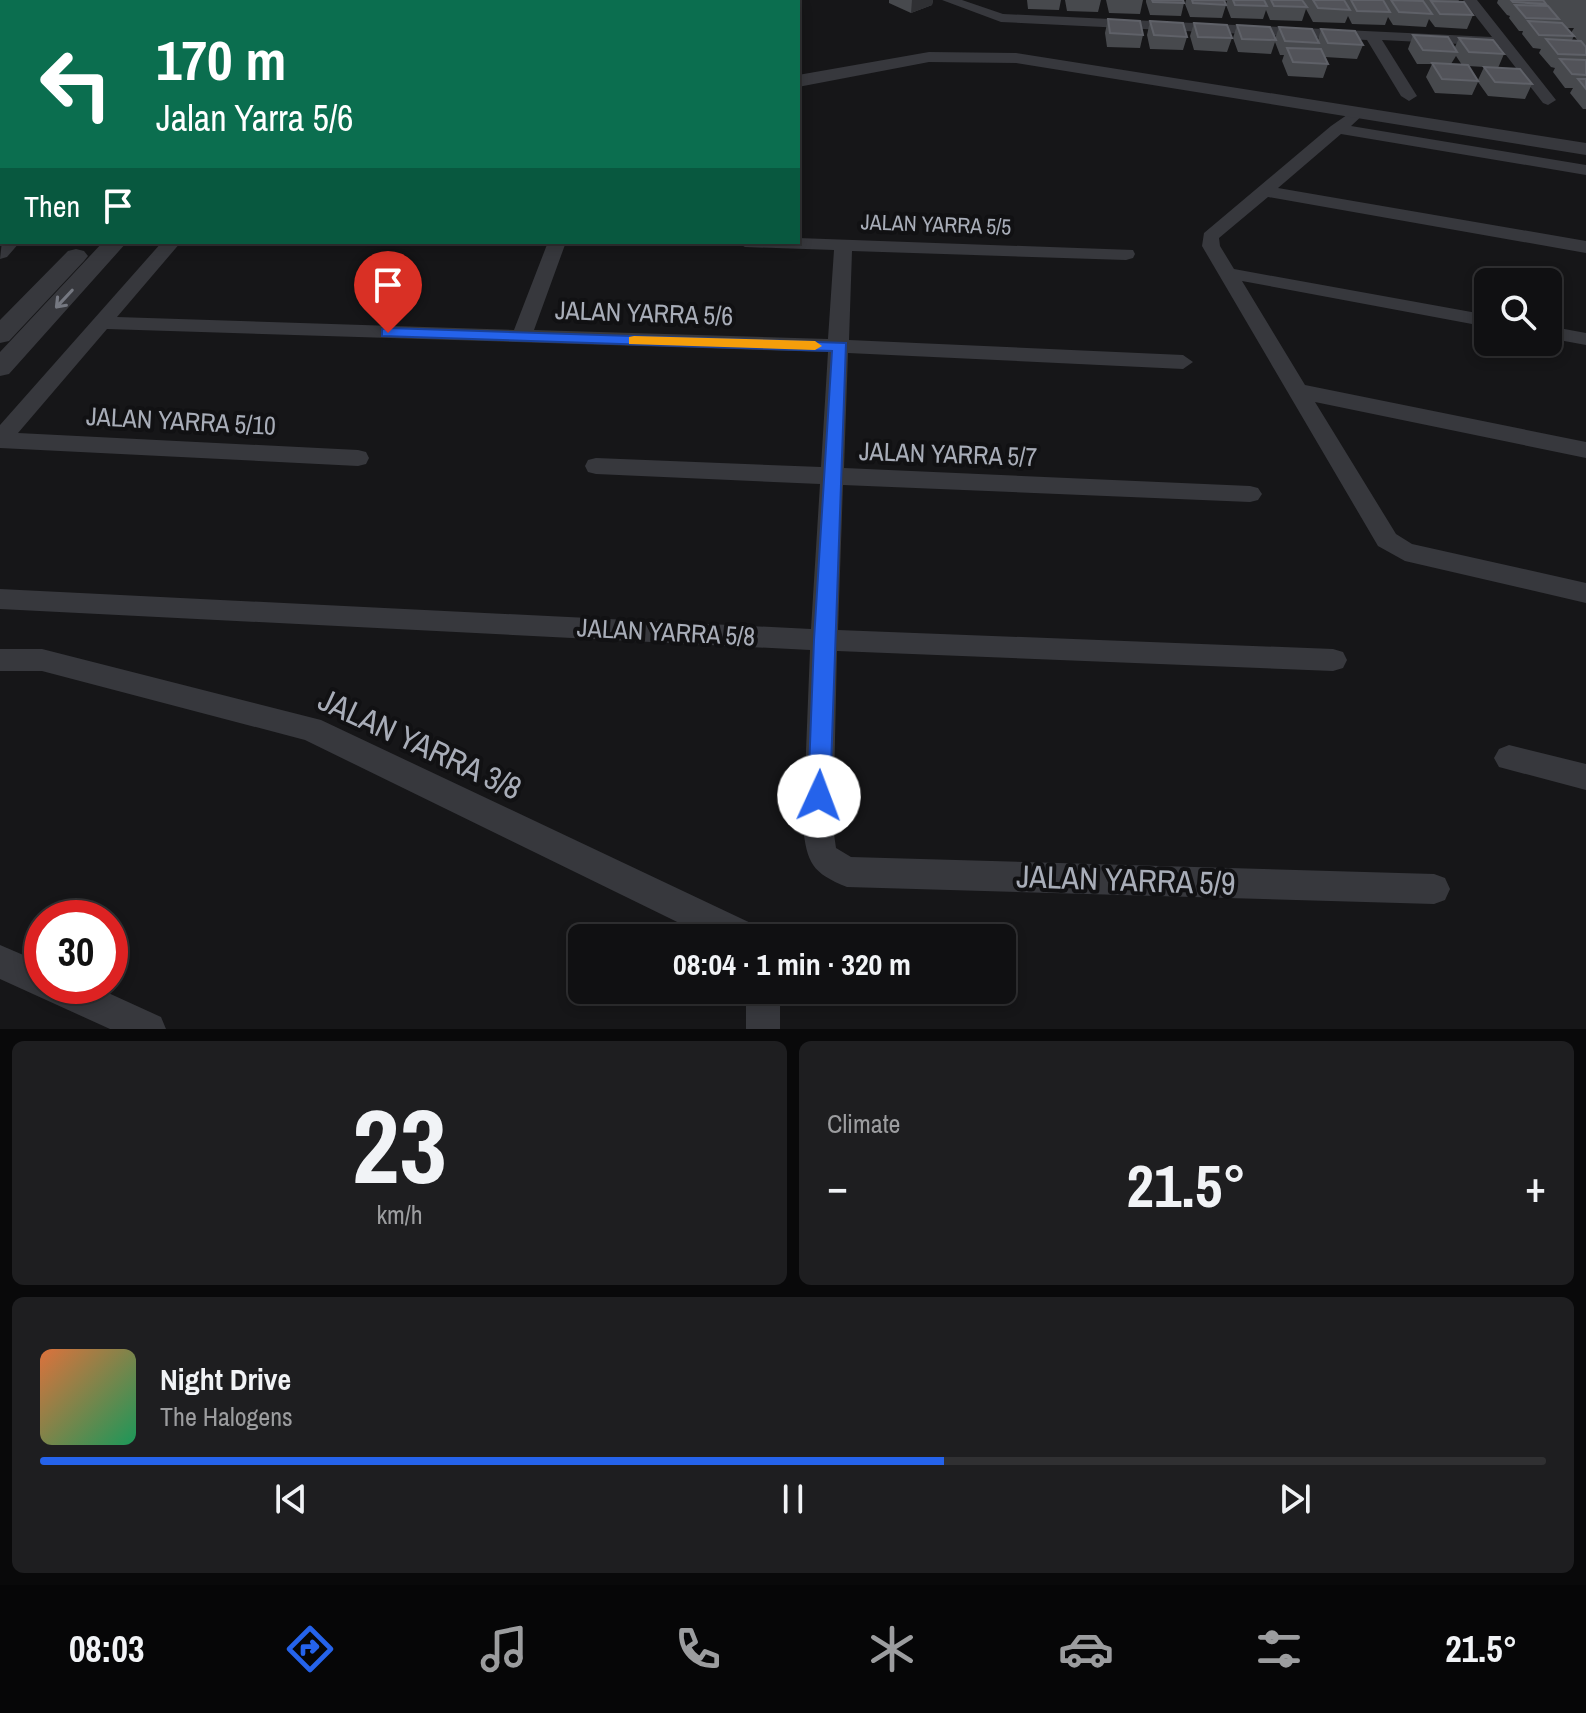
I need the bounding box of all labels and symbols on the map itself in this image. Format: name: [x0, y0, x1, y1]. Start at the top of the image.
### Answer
street label: JALAN YARRA 5/5: [860, 206, 1012, 242]
pin: [354, 251, 422, 333]
one-way arrow: [55, 289, 73, 309]
street label: JALAN YARRA 5/6: [554, 292, 734, 333]
street label: JALAN YARRA 5/10: [85, 398, 277, 443]
street label: JALAN YARRA 5/7: [858, 433, 1038, 474]
street label: JALAN YARRA 5/8: [576, 609, 756, 654]
street label: JALAN YARRA 3/8: [312, 678, 529, 809]
position arrow: [777, 754, 861, 838]
street label: JALAN YARRA 5/9: [1016, 854, 1236, 905]
speed limit sign: 30: [24, 900, 128, 1004]

